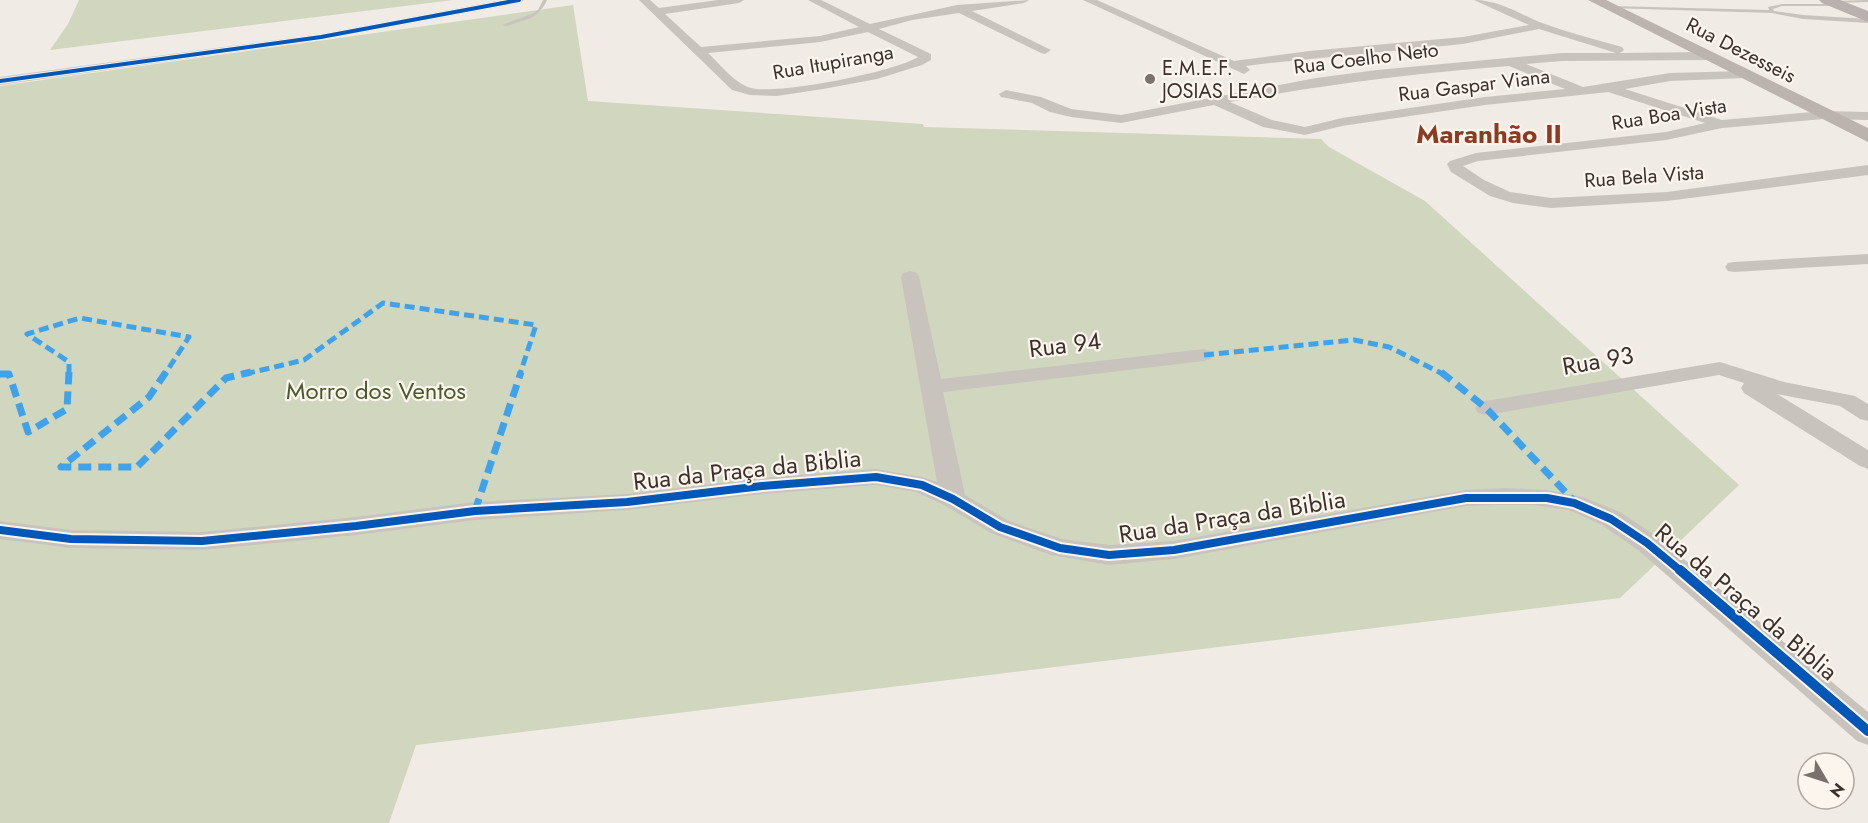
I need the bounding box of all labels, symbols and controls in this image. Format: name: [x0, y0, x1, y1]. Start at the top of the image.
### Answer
street label: Rua Dezesseis: [1681, 10, 1801, 91]
street label: Rua Coelho Neto: [1292, 35, 1440, 82]
street label: Rua Itupiranga: [770, 38, 896, 87]
place label: E.M.E.F. JOSIAS LEAO: [1159, 54, 1277, 106]
street label: Rua Gaspar Viana: [1397, 62, 1552, 109]
marker: E.M.E.F. JOSIAS LEAO: [1143, 72, 1157, 86]
street label: Rua Boa Vista: [1610, 91, 1729, 138]
district label: Maranhão II: [1416, 115, 1562, 153]
street label: Rua Bela Vista: [1583, 158, 1705, 195]
street label: Rua 94: [1027, 323, 1103, 366]
street label: Rua 93: [1560, 337, 1636, 384]
park label: Morro dos Ventos: [286, 373, 466, 408]
street label: Rua da Praça da Biblia: [631, 440, 863, 499]
street label: Rua da Praça da Biblia: [1116, 481, 1348, 552]
street label: Rua da Praça da Biblia: [1647, 515, 1845, 689]
north arrow: [1796, 751, 1856, 811]
text: N: [1824, 778, 1850, 802]

